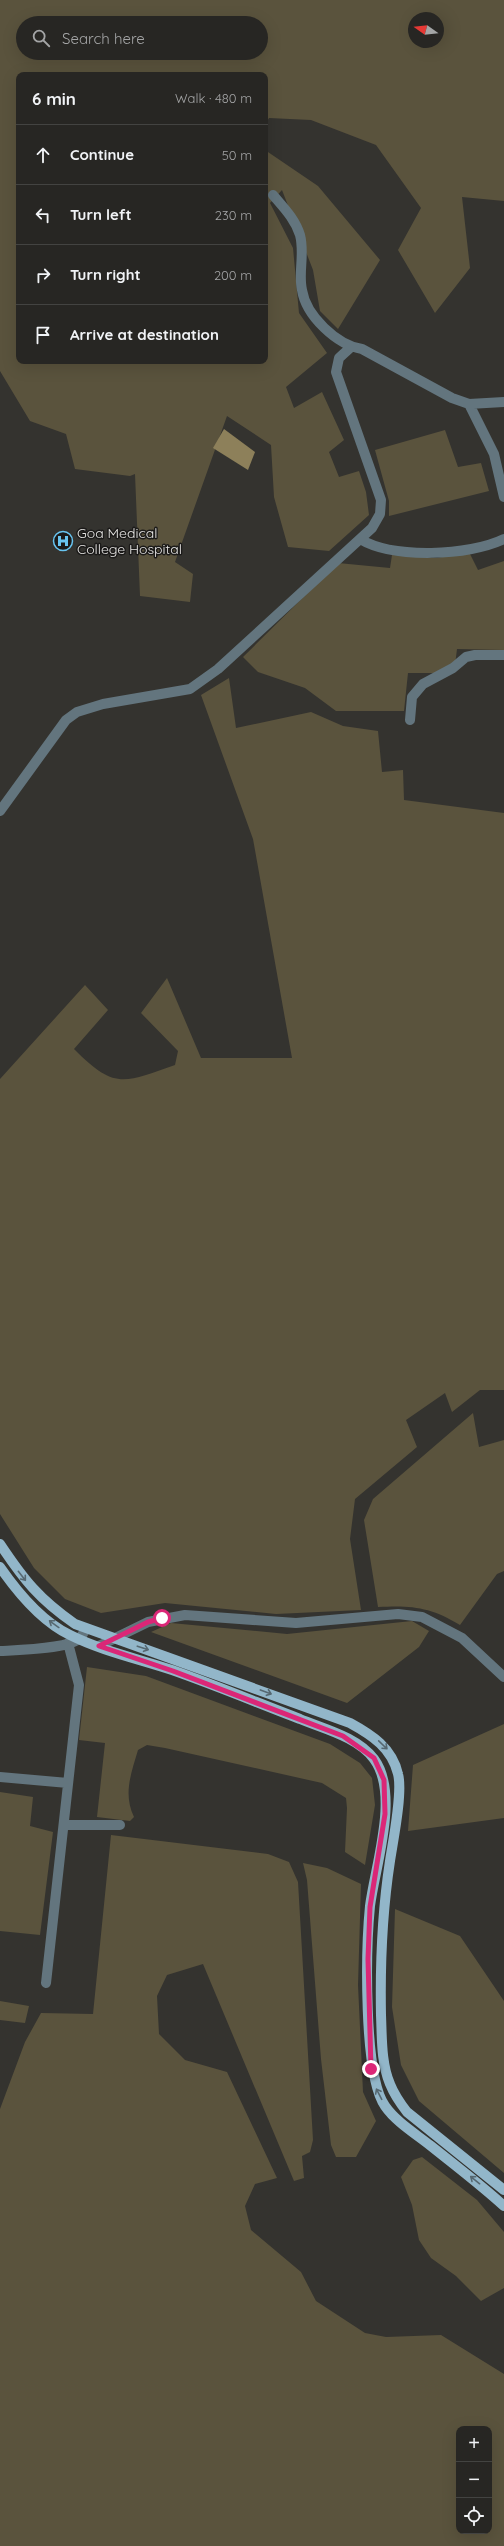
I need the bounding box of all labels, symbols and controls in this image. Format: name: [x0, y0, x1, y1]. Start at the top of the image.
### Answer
north arrow: [408, 12, 444, 48]
search box: [16, 16, 268, 60]
icon: search: [30, 27, 52, 49]
text: Search here: [62, 29, 145, 48]
text: 6 min: [32, 88, 76, 109]
text: Walk · 480 m: [175, 90, 252, 106]
icon: ahead: [32, 144, 54, 166]
text: Continue: [70, 145, 134, 164]
text: 50 m: [222, 147, 252, 163]
icon: left: [32, 204, 54, 226]
text: Turn left: [70, 205, 132, 224]
text: 230 m: [215, 207, 252, 223]
icon: right: [32, 264, 54, 286]
text: Turn right: [70, 265, 141, 284]
text: 200 m: [214, 267, 252, 283]
icon: arrive: [32, 324, 54, 346]
text: Arrive at destination: [70, 325, 219, 344]
place label: Goa Medical College Hospital: [77, 524, 182, 558]
hospital icon: Goa Medical College Hospital: [52, 530, 74, 552]
one-way arrow: [18, 1571, 27, 1582]
route start: [153, 1609, 171, 1627]
one-way arrow: [48, 1620, 59, 1628]
one-way arrow: [136, 1645, 149, 1652]
one-way arrow: [259, 1688, 271, 1696]
one-way arrow: [378, 1740, 388, 1750]
route end: [362, 2060, 380, 2078]
one-way arrow: [375, 2089, 382, 2101]
one-way arrow: [469, 2176, 480, 2185]
map controls: [456, 2426, 492, 2534]
button: +: [456, 2426, 492, 2462]
button: −: [456, 2462, 492, 2498]
button: locate: [456, 2498, 492, 2534]

